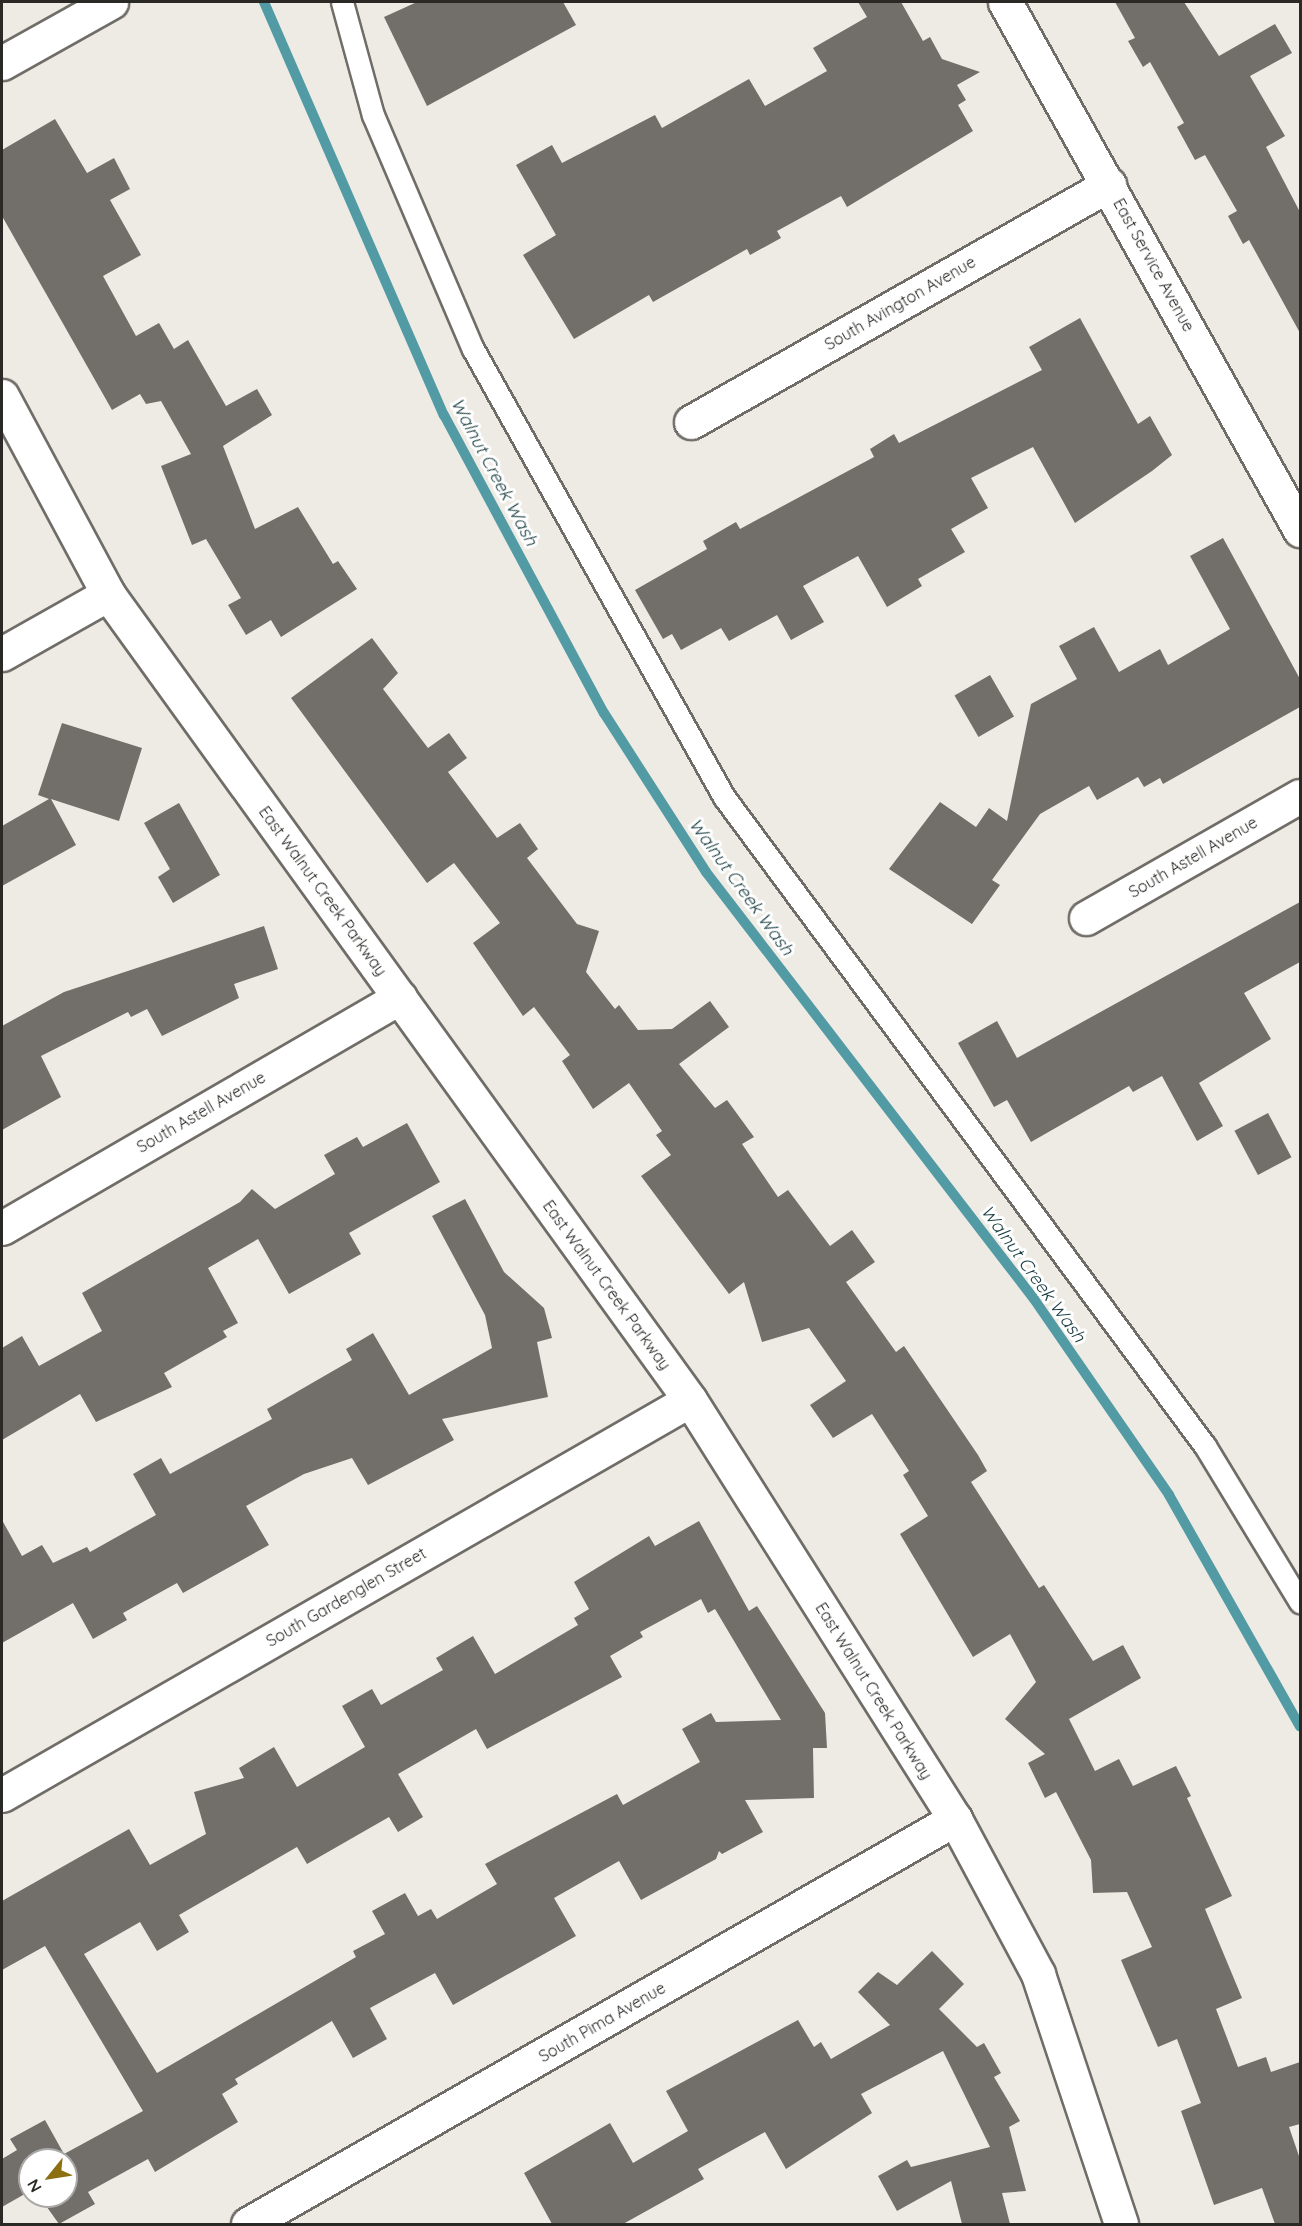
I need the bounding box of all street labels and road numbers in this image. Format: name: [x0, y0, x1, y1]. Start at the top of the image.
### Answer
street label: East Service Avenue: [1109, 195, 1199, 335]
street label: South Avington Avenue: [821, 252, 979, 354]
street label: East Walnut Creek Parkway: [255, 802, 391, 980]
street label: South Astell Avenue: [1125, 812, 1261, 902]
street label: South Astell Avenue: [133, 1067, 269, 1157]
street label: East Walnut Creek Parkway: [539, 1196, 675, 1374]
street label: South Gardenglen Street: [263, 1543, 429, 1651]
street label: East Walnut Creek Parkway: [812, 1599, 936, 1783]
street label: South Pima Avenue: [535, 1978, 669, 2066]

